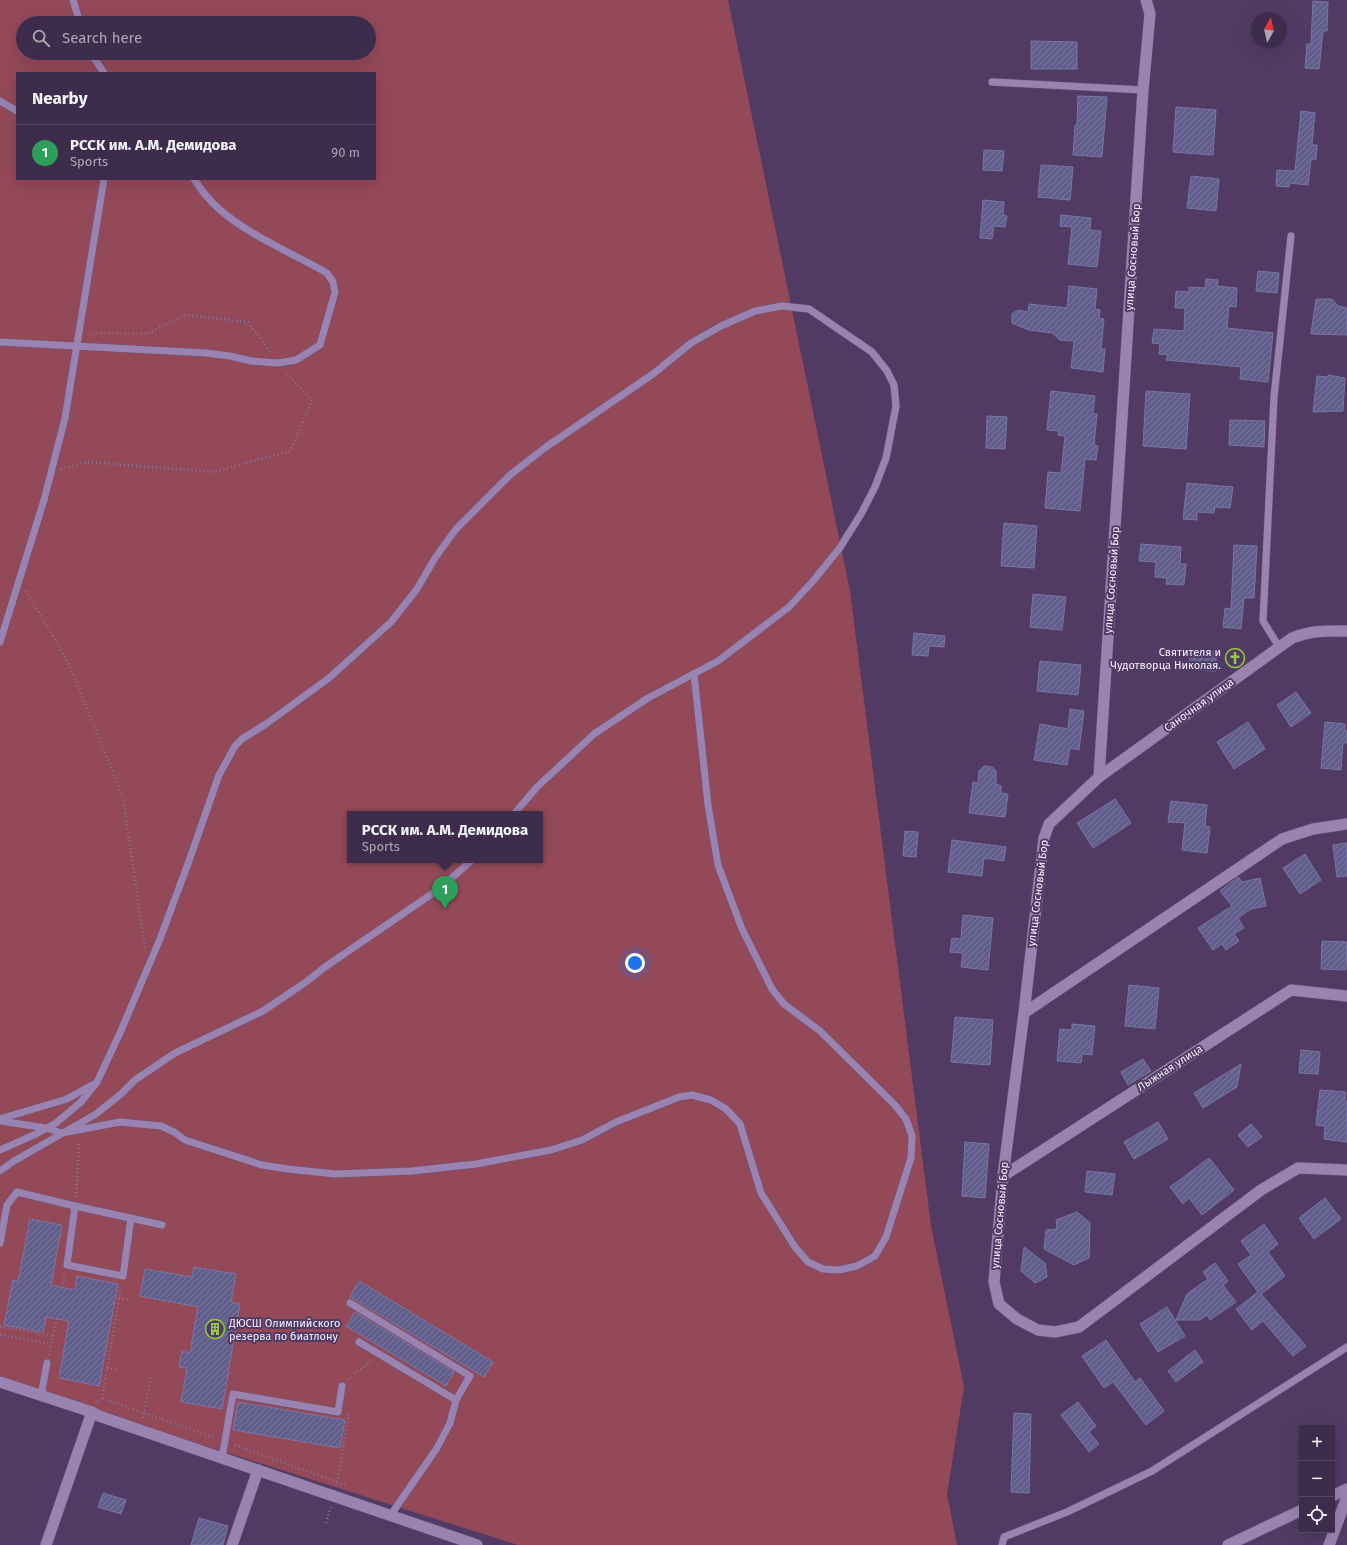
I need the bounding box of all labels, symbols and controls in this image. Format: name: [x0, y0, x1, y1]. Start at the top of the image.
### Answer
north arrow: [1251, 12, 1287, 48]
search box: [16, 16, 376, 60]
icon: search: [30, 27, 52, 49]
text: Search here: [62, 29, 142, 47]
text: Nearby: [32, 88, 87, 109]
text: РССК им. А.М. Демидова: [70, 136, 237, 154]
text: 1: [42, 145, 48, 160]
text: 90 m: [331, 145, 360, 160]
text: Sports: [70, 154, 108, 169]
street label: улица Сосновый Бор: [1123, 203, 1143, 311]
street label: улица Сосновый Бор: [1102, 526, 1122, 634]
place label: Святителя и Чудотворца Николая.: [1110, 646, 1221, 672]
church icon: Святителя и Чудотворца Николая.: [1224, 647, 1246, 669]
street label: Саночная улица: [1162, 675, 1236, 735]
popup: [347, 811, 543, 863]
text: РССК им. А.М. Демидова: [362, 821, 528, 839]
text: Sports: [362, 839, 400, 854]
street label: улица Сосновый Бор: [1025, 839, 1051, 947]
pin: 1: [432, 876, 458, 909]
your location: [625, 953, 645, 973]
street label: Лыжная улица: [1135, 1042, 1205, 1094]
street label: улица Сосновый Бор: [989, 1161, 1011, 1269]
place label: ДЮСШ Олимпийского резерва по биатлону: [228, 1317, 341, 1343]
building icon: ДЮСШ Олимпийского резерва по биатлону: [204, 1318, 226, 1340]
map controls: [1299, 1425, 1335, 1533]
button: +: [1299, 1425, 1335, 1461]
button: −: [1299, 1461, 1335, 1497]
button: locate: [1299, 1497, 1335, 1533]

